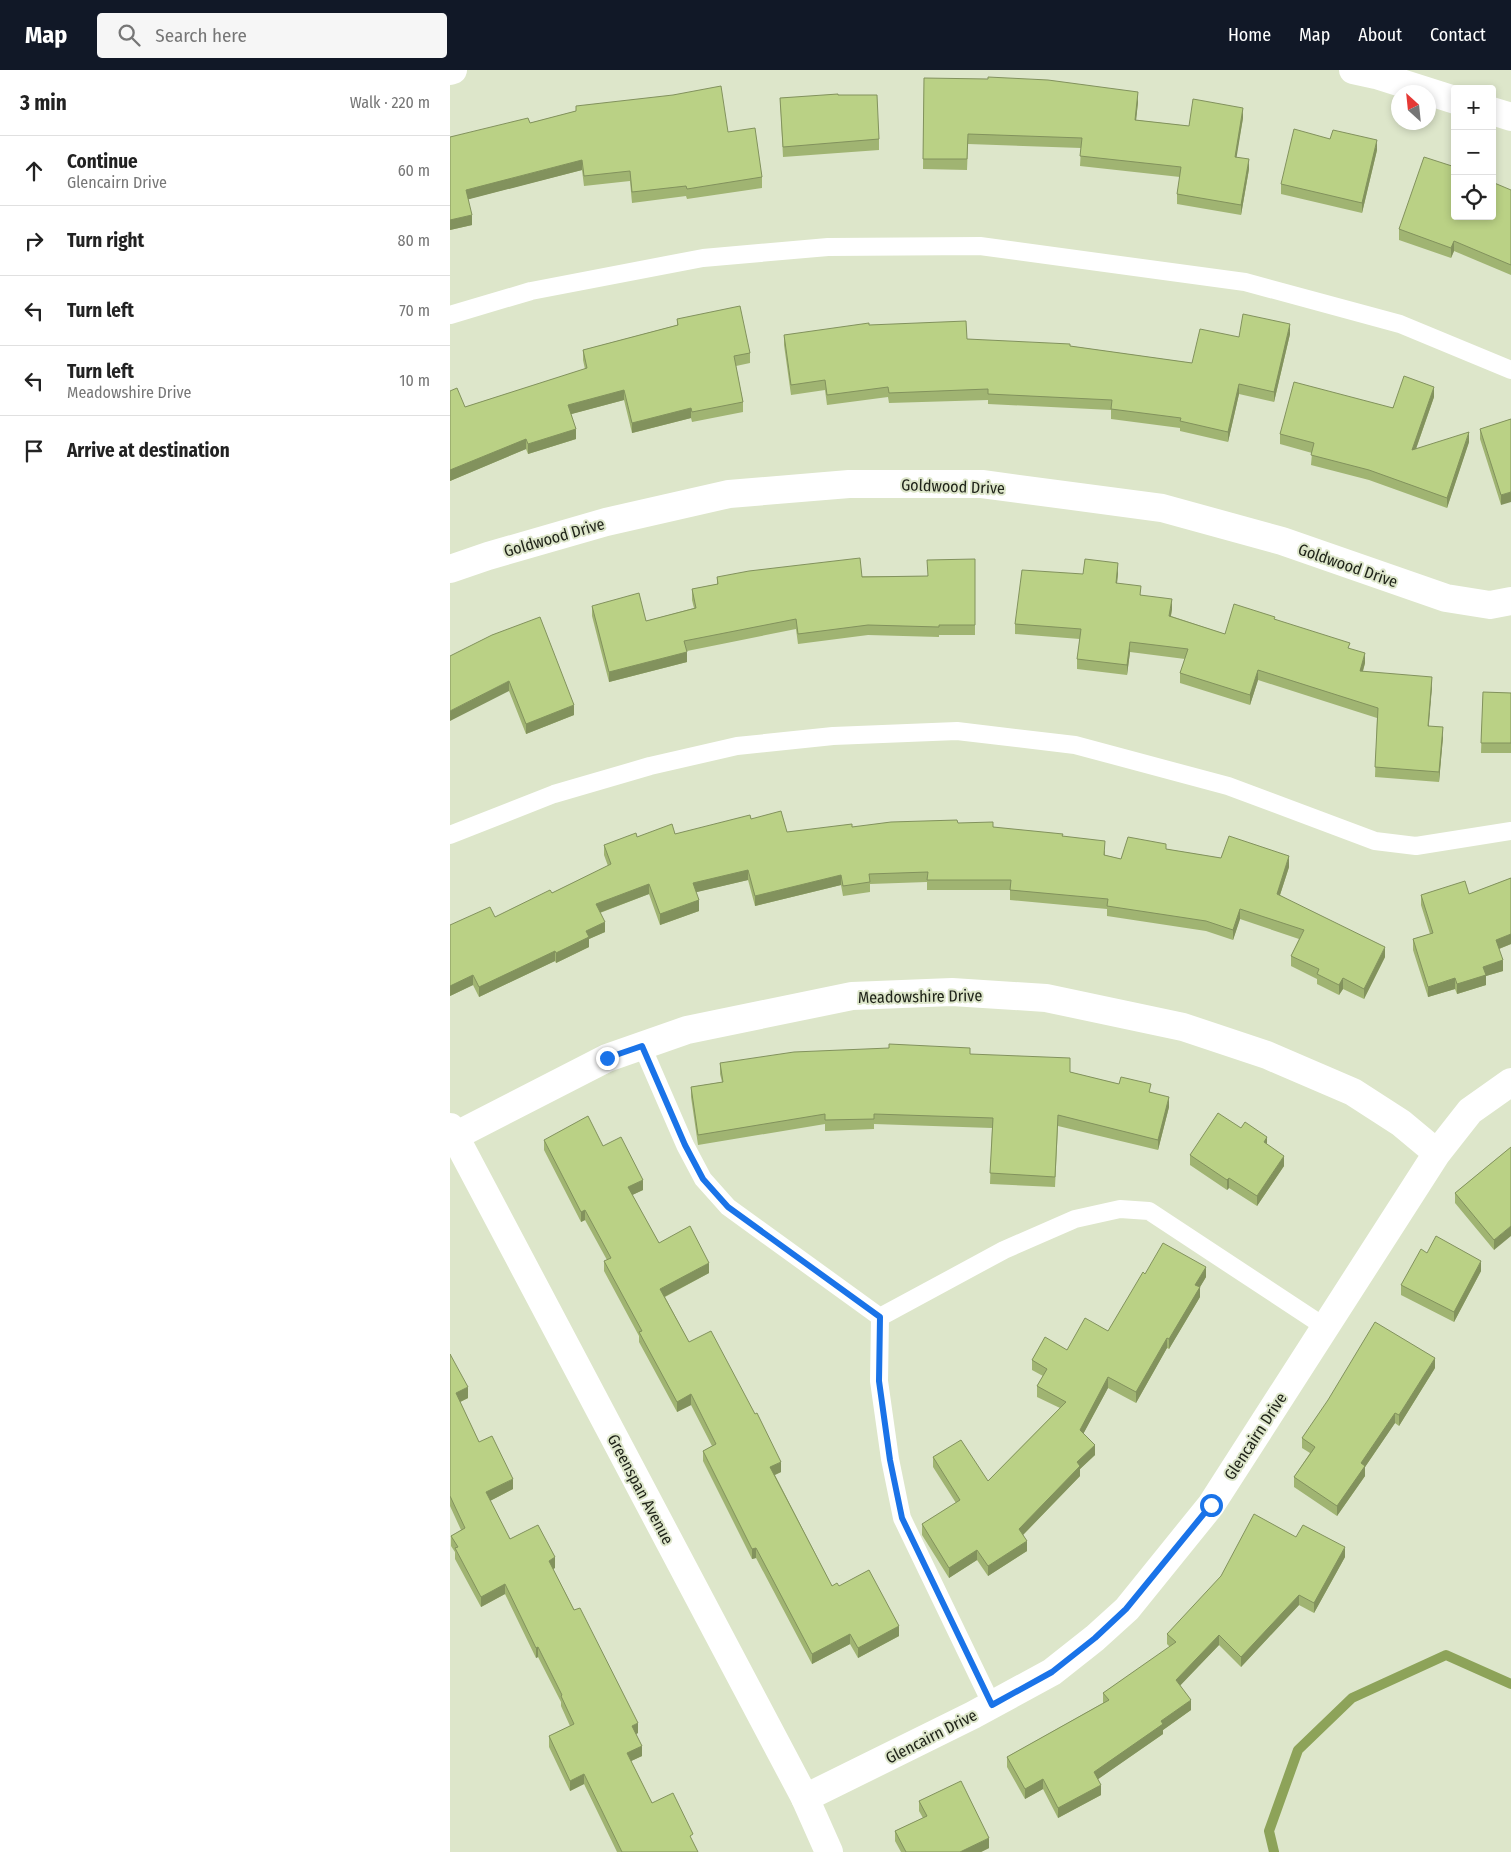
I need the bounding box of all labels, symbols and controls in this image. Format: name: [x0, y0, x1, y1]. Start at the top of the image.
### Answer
search box: [97, 13, 447, 58]
text: Map: [25, 21, 67, 49]
icon: search: [115, 21, 143, 49]
text: Search here: [155, 24, 247, 47]
text: Home: [1228, 24, 1271, 46]
text: Map: [1299, 24, 1330, 46]
text: About: [1358, 24, 1402, 46]
text: Contact: [1430, 24, 1486, 46]
north arrow: [1391, 85, 1436, 130]
map controls: [1451, 85, 1496, 220]
button: +: [1451, 85, 1496, 130]
text: 3 min: [20, 90, 67, 116]
text: Walk · 220 m: [350, 93, 430, 112]
button: −: [1451, 130, 1496, 175]
text: Continue: [67, 150, 138, 173]
icon: ahead: [20, 157, 48, 185]
text: 60 m: [398, 161, 430, 180]
text: Glencairn Drive: [67, 173, 167, 192]
button: locate: [1451, 175, 1496, 220]
icon: right: [20, 227, 48, 255]
text: Turn right: [67, 229, 144, 252]
text: 80 m: [398, 231, 430, 250]
icon: left: [20, 297, 48, 325]
text: Turn left: [67, 299, 134, 322]
text: 70 m: [399, 301, 430, 320]
text: Turn left: [67, 360, 134, 383]
icon: left: [20, 367, 48, 395]
text: 10 m: [399, 371, 430, 390]
text: Meadowshire Drive: [67, 383, 191, 402]
icon: arrive: [20, 437, 48, 465]
text: Arrive at destination: [67, 439, 230, 462]
street label: Goldwood Drive: [901, 475, 1005, 498]
street label: Goldwood Drive: [502, 514, 607, 561]
street label: Goldwood Drive: [1296, 540, 1400, 591]
street label: Meadowshire Drive: [858, 986, 982, 1007]
route end: [596, 1047, 619, 1070]
street label: Glencairn Drive: [1220, 1389, 1291, 1483]
street label: Greenspan Avenue: [604, 1431, 678, 1548]
route start: [1200, 1494, 1223, 1517]
street label: Glencairn Drive: [882, 1705, 980, 1768]

